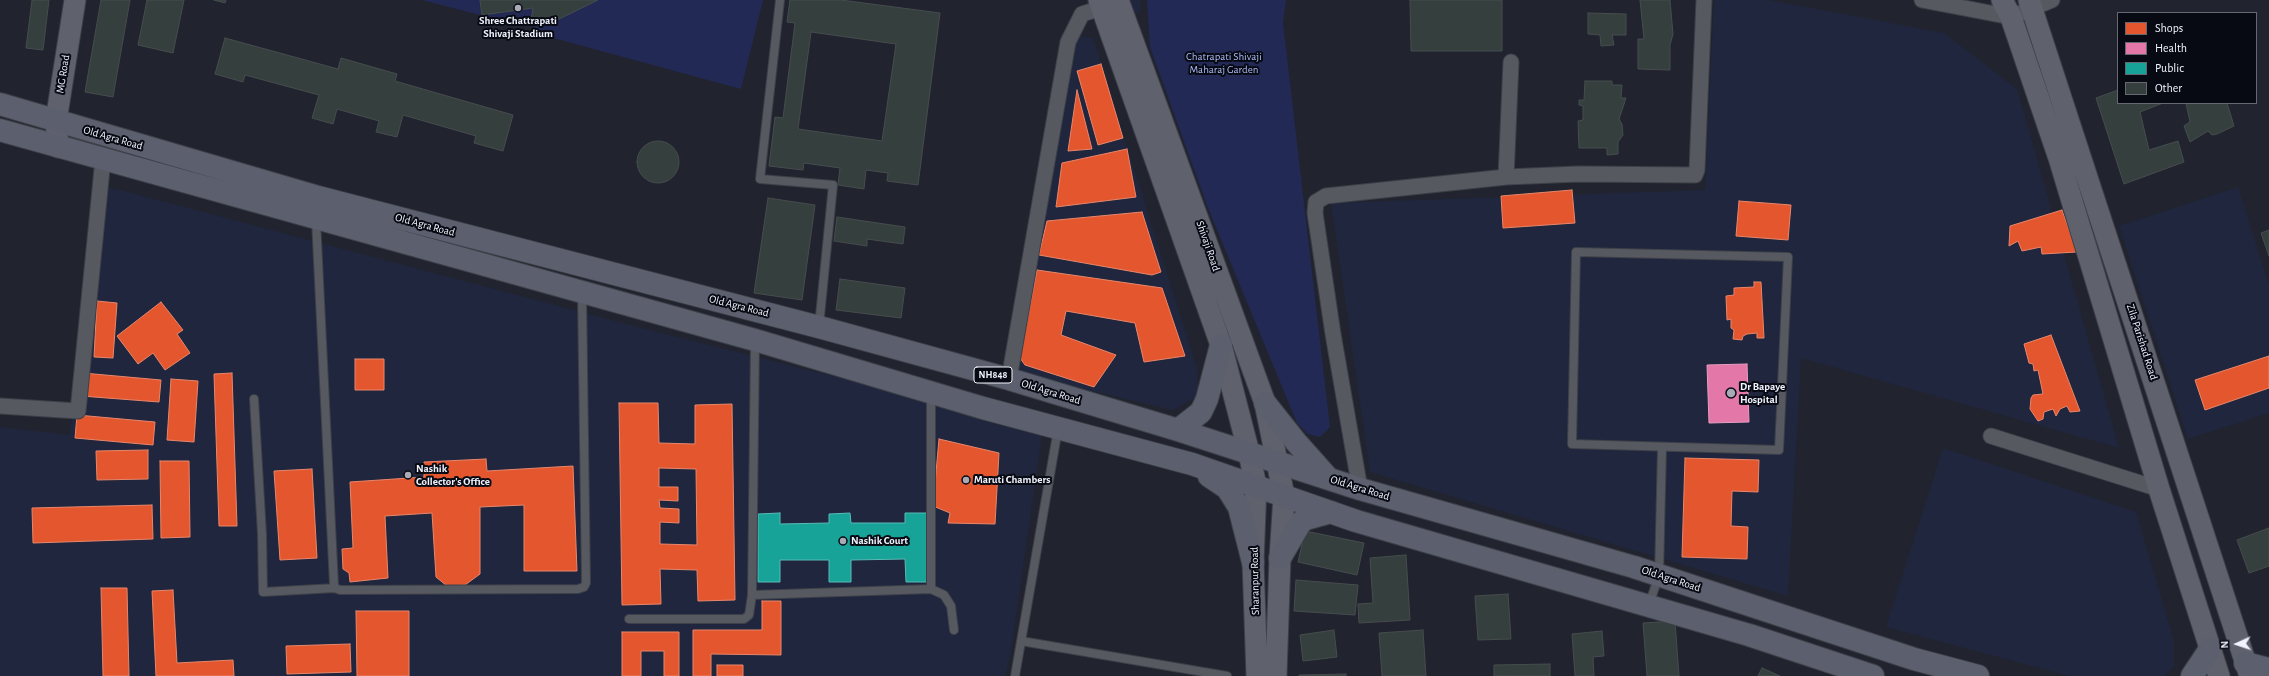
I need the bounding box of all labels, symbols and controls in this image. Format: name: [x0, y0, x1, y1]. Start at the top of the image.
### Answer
marker: Shree Chattrapati Shivaji Stadium: [513, 3, 523, 13]
legend: [2117, 12, 2257, 104]
place label: Shree Chattrapati Shivaji Stadium: [479, 14, 557, 40]
text: Shops: [2155, 22, 2183, 34]
text: Health: [2155, 42, 2187, 54]
park label: Chatrapati Shivaji Maharaj Garden: [1186, 50, 1262, 76]
street label: MG Road: [53, 54, 73, 94]
text: Public: [2155, 62, 2184, 74]
text: Other: [2155, 82, 2182, 94]
street label: Old Agra Road: [82, 123, 144, 153]
street label: Old Agra Road: [394, 211, 456, 239]
street label: Shivaji Road: [1193, 219, 1223, 273]
street label: Old Agra Road: [708, 292, 770, 320]
street label: Zila Parishad Road: [2124, 302, 2160, 382]
road number: NH848: [974, 367, 1012, 383]
street label: Old Agra Road: [1020, 377, 1082, 407]
place label: Dr Bapaye Hospital: [1740, 380, 1785, 406]
marker: Dr Bapaye Hospital: [1725, 387, 1737, 399]
place label: Nashik Collector's Office: [416, 462, 490, 488]
marker: Nashik Collector's Office: [403, 470, 413, 480]
place label: Maruti Chambers: [974, 473, 1050, 487]
street label: Old Agra Road: [1329, 473, 1391, 503]
marker: Maruti Chambers: [961, 475, 971, 485]
place label: Nashik Court: [851, 534, 908, 548]
marker: Nashik Court: [838, 536, 848, 546]
street label: Sharanpur Road: [1248, 547, 1262, 615]
street label: Old Agra Road: [1640, 563, 1702, 595]
north arrow: [2217, 624, 2257, 664]
text: N: [2219, 641, 2230, 649]

